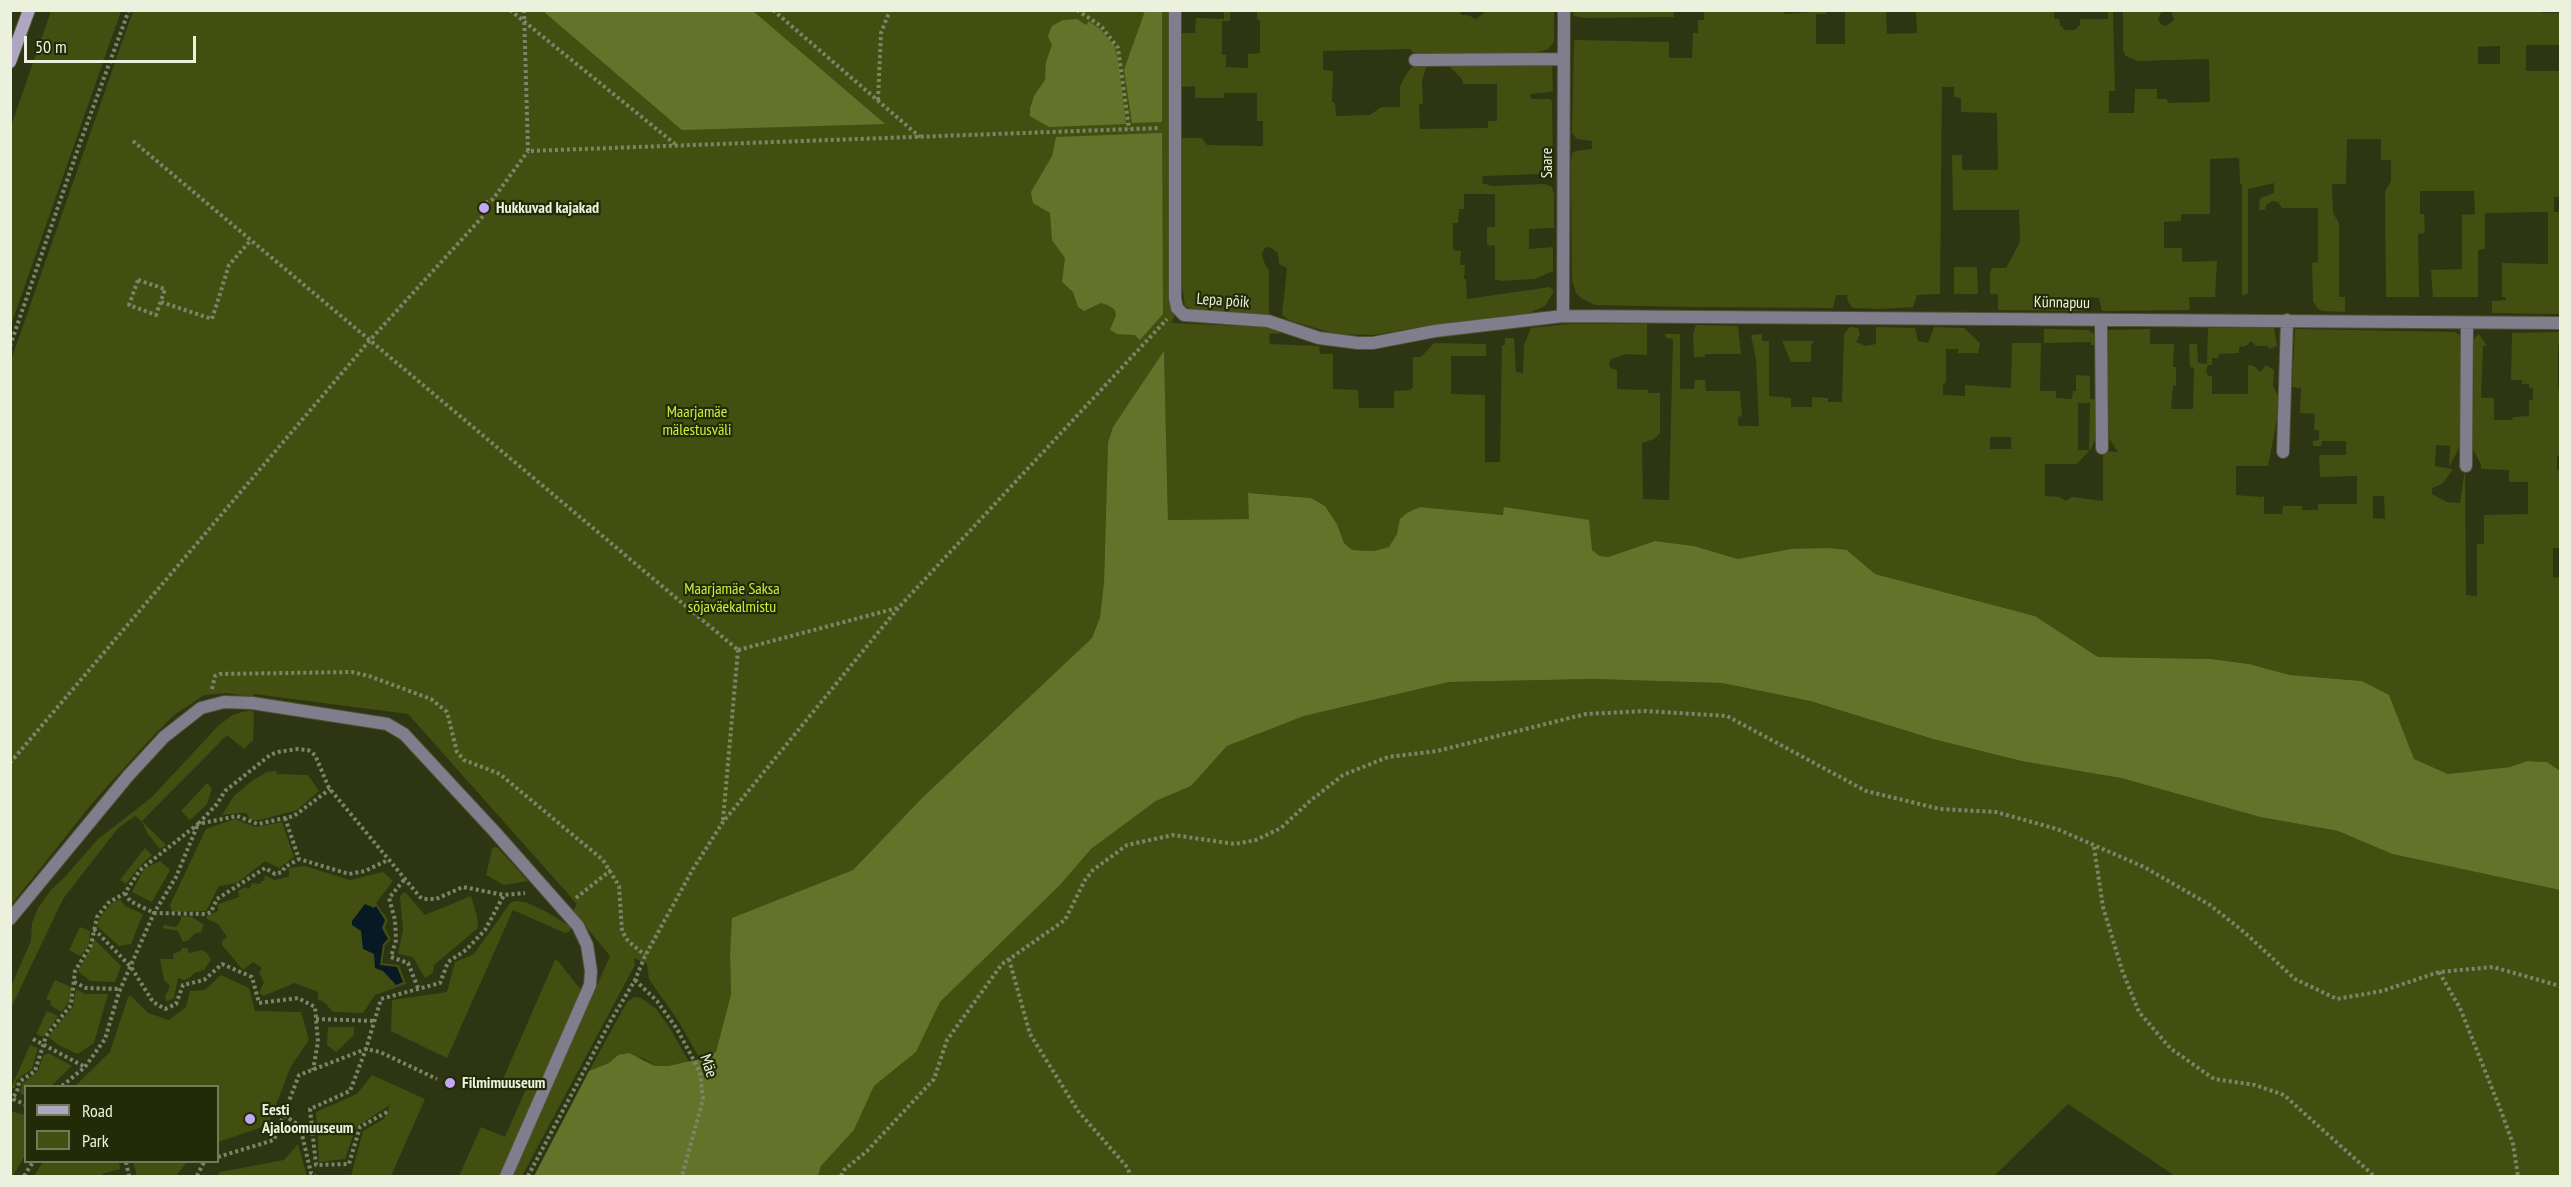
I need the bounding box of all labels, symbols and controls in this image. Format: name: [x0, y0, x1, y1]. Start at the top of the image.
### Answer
scale bar: [27, 24, 200, 62]
text: 50 m: [35, 35, 67, 58]
street label: Saare: [1537, 148, 1557, 178]
place label: Hukkuvad kajakad: [496, 198, 599, 218]
marker: Hukkuvad kajakad: [477, 201, 491, 215]
street label: Lepa põik: [1196, 290, 1250, 312]
street label: Künnapuu: [2034, 293, 2090, 313]
park label: Maarjamäe mälestusväli: [662, 402, 732, 440]
park label: Maarjamäe Saksa sõjaväekalmistu: [684, 579, 780, 617]
street label: Mäe: [695, 1052, 721, 1080]
place label: Filmimuuseum: [462, 1073, 545, 1093]
marker: Filmimuuseum: [443, 1076, 457, 1090]
legend: [24, 1085, 219, 1163]
text: Road: [82, 1099, 113, 1122]
place label: Eesti Ajaloomuuseum: [262, 1100, 353, 1138]
marker: Eesti Ajaloomuuseum: [243, 1112, 257, 1126]
text: Park: [82, 1129, 109, 1152]

